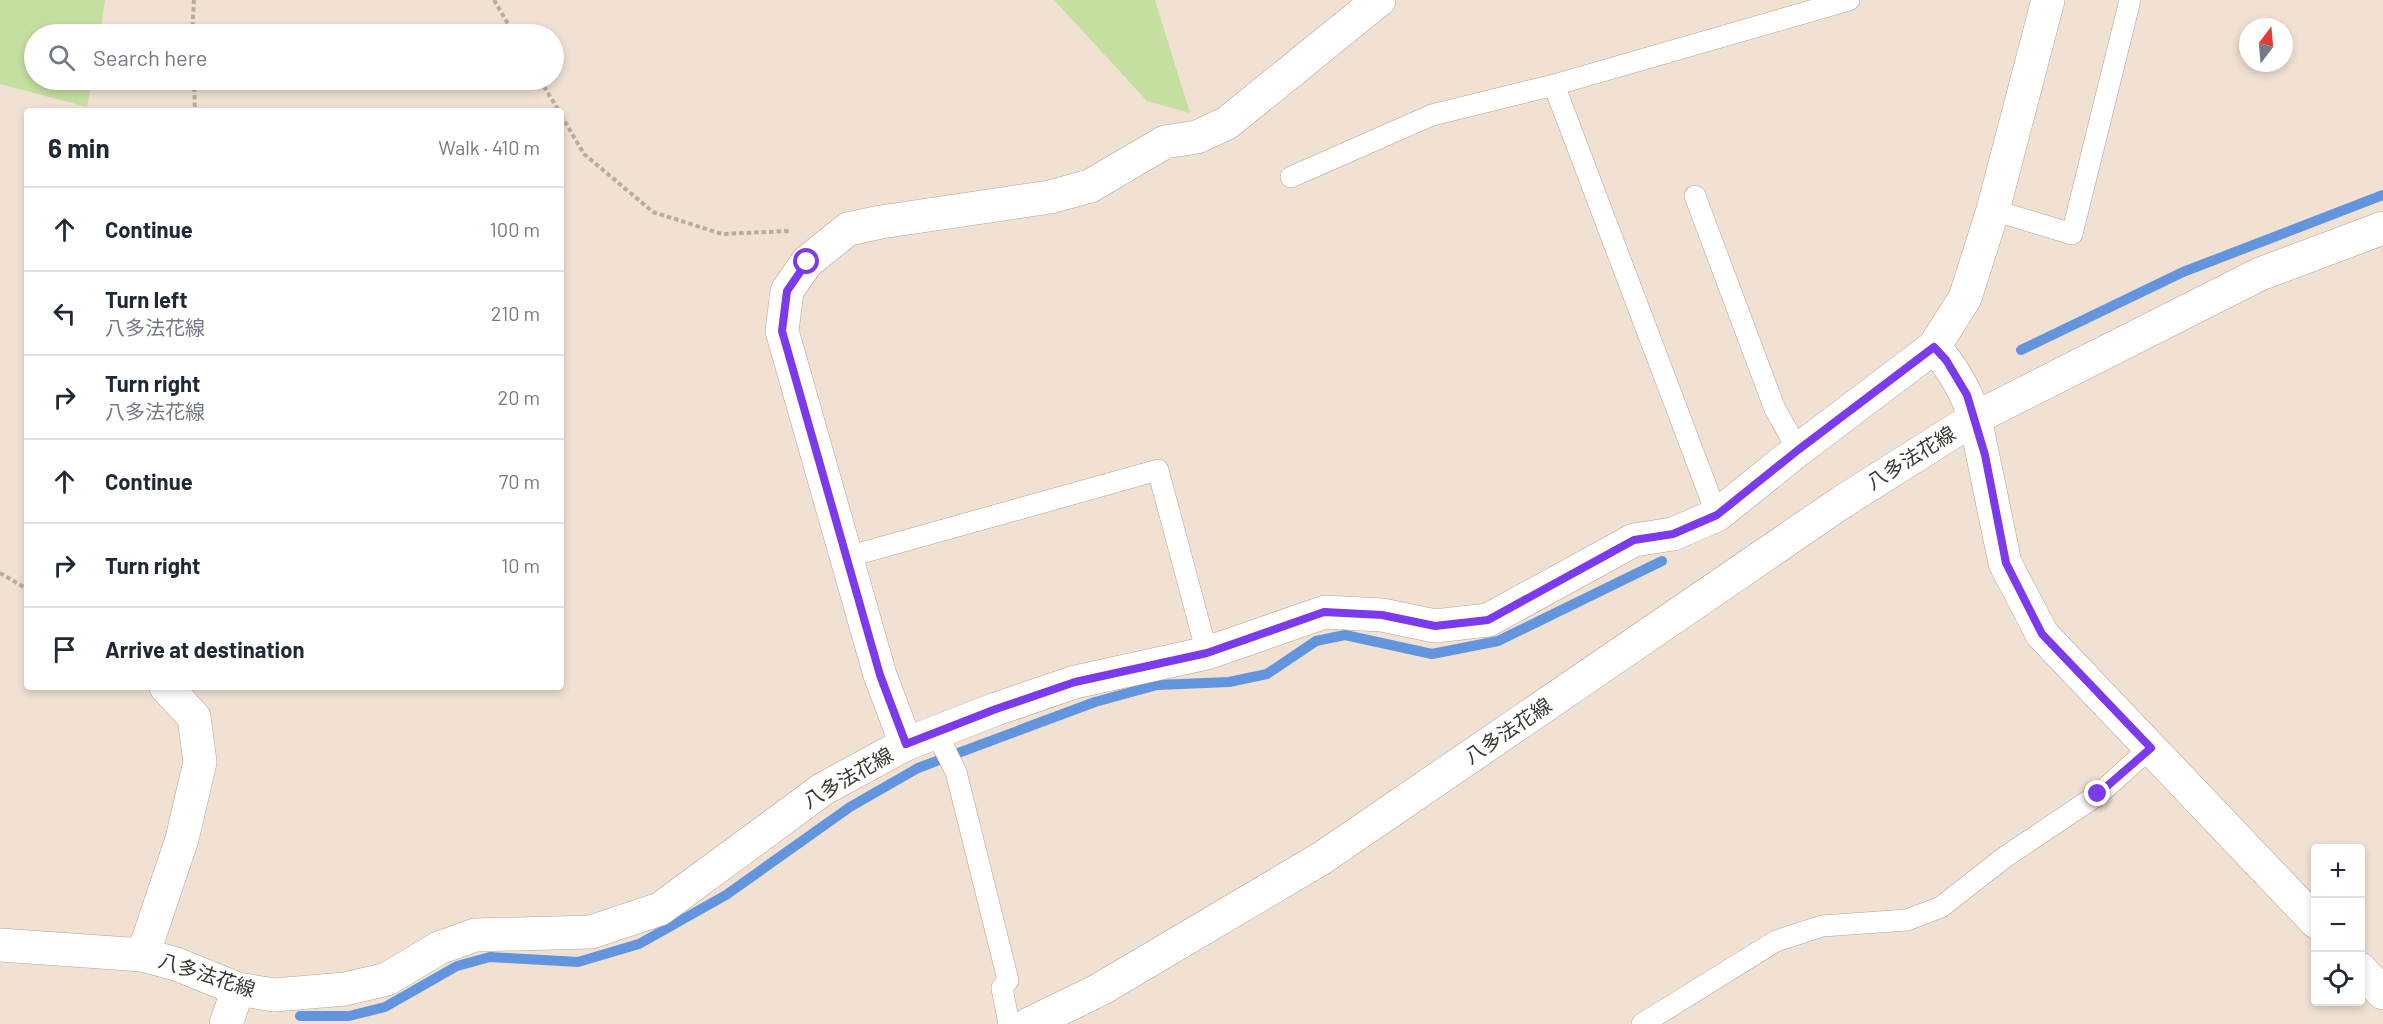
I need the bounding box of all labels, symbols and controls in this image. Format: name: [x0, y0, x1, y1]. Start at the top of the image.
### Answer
north arrow: [2239, 18, 2293, 72]
search box: [24, 24, 564, 90]
icon: search: [45, 41, 78, 74]
text: Search here: [93, 44, 207, 70]
text: 6 min: [48, 132, 110, 163]
text: Walk · 410 m: [438, 135, 540, 159]
icon: ahead: [48, 213, 81, 246]
text: Continue: [105, 216, 193, 242]
text: 100 m: [490, 217, 540, 241]
route start: [793, 248, 819, 274]
text: Turn left: [105, 286, 188, 312]
icon: left: [48, 297, 81, 330]
text: 210 m: [491, 301, 540, 325]
text: 八多法花線: [105, 315, 205, 339]
text: Turn right: [105, 370, 200, 396]
icon: right: [48, 381, 81, 414]
text: 20 m: [497, 385, 540, 409]
text: 八多法花線: [105, 399, 205, 423]
street label: 八多法花線: [1862, 420, 1959, 494]
icon: ahead: [48, 465, 81, 498]
text: Continue: [105, 468, 193, 494]
text: 70 m: [499, 469, 540, 493]
icon: right: [48, 549, 81, 582]
text: Turn right: [105, 552, 200, 578]
text: 10 m: [501, 553, 540, 577]
icon: arrive: [48, 633, 81, 666]
text: Arrive at destination: [105, 636, 304, 662]
street label: 八多法花線: [1459, 692, 1556, 768]
street label: 八多法花線: [798, 742, 897, 813]
route end: [2084, 780, 2110, 806]
map controls: [2311, 844, 2365, 1006]
button: +: [2311, 844, 2365, 898]
button: −: [2311, 898, 2365, 952]
street label: 八多法花線: [156, 947, 259, 1001]
button: locate: [2311, 952, 2365, 1006]

